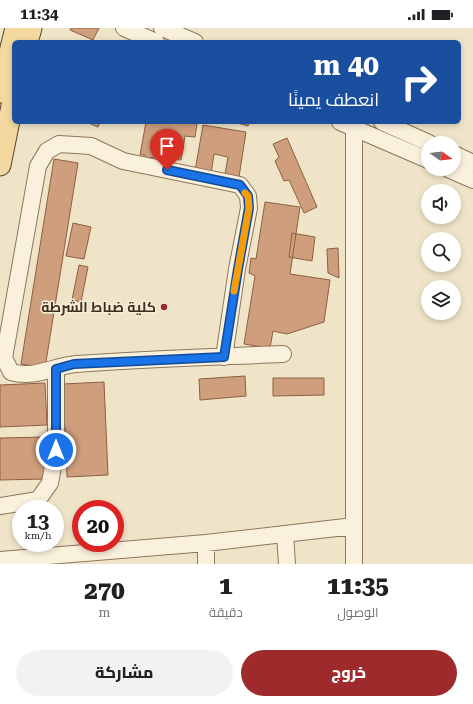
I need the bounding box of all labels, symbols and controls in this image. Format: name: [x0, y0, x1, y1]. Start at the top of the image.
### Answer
text: 11:34: [20, 5, 58, 23]
text: 40 m: [314, 49, 379, 82]
icon: right: [393, 56, 445, 108]
text: انعطف يمينًا: [288, 89, 379, 110]
pin: [150, 129, 184, 170]
icon: arrive: [156, 135, 178, 157]
north arrow: [421, 136, 461, 176]
map controls: [421, 136, 461, 320]
button: sound: [421, 184, 461, 224]
button: search: [421, 232, 461, 272]
button: layers: [421, 280, 461, 320]
place label: كلية ضباط الشرطة: [41, 299, 156, 316]
marker: كلية ضباط الشرطة: [159, 302, 169, 312]
position arrow: [35, 429, 77, 471]
speed limit sign: 20: [72, 500, 124, 552]
text: 13: [27, 509, 49, 533]
text: km/h: [25, 530, 51, 541]
text: 1: [219, 572, 233, 600]
text: 11:35: [327, 572, 389, 600]
text: 270: [84, 577, 125, 605]
text: m: [99, 605, 110, 620]
text: دقيقة: [209, 605, 243, 620]
text: الوصول: [337, 605, 379, 620]
button: مشاركة: [16, 650, 233, 696]
button: خروج: [241, 650, 457, 696]

